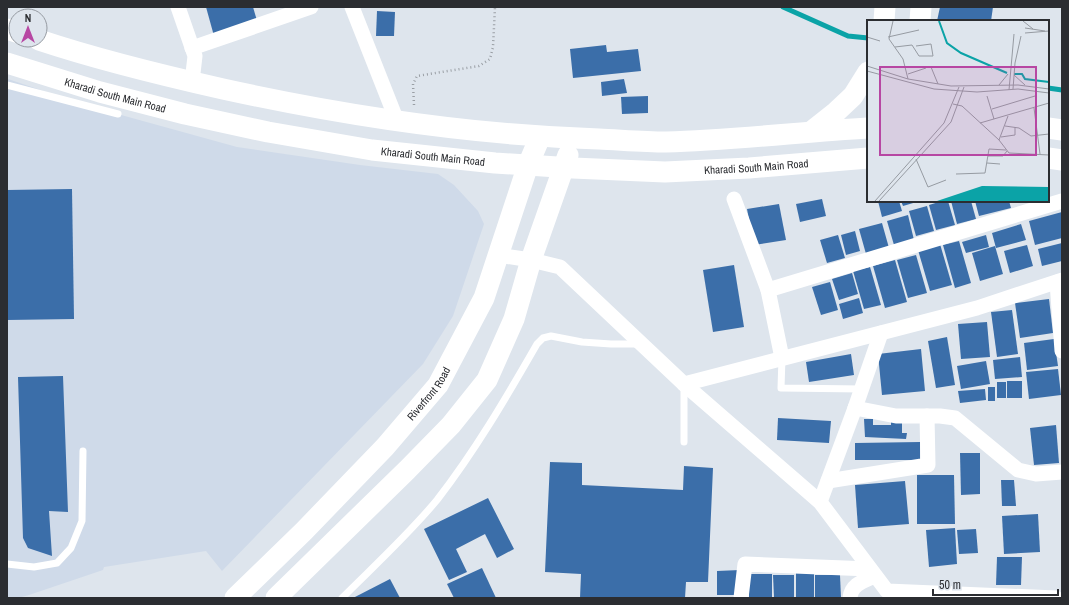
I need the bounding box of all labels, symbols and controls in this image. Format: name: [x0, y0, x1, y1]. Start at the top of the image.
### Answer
north arrow: [8, 8, 48, 48]
text: N: [25, 11, 31, 25]
inset map: [867, 20, 1049, 202]
street label: Kharadi South Main Road: [63, 74, 167, 116]
street label: Kharadi South Main Road: [380, 144, 486, 169]
street label: Kharadi South Main Road: [704, 156, 809, 177]
street label: Riverfront Road: [404, 365, 453, 423]
scale bar: [933, 571, 1058, 597]
text: 50 m: [939, 577, 961, 593]

